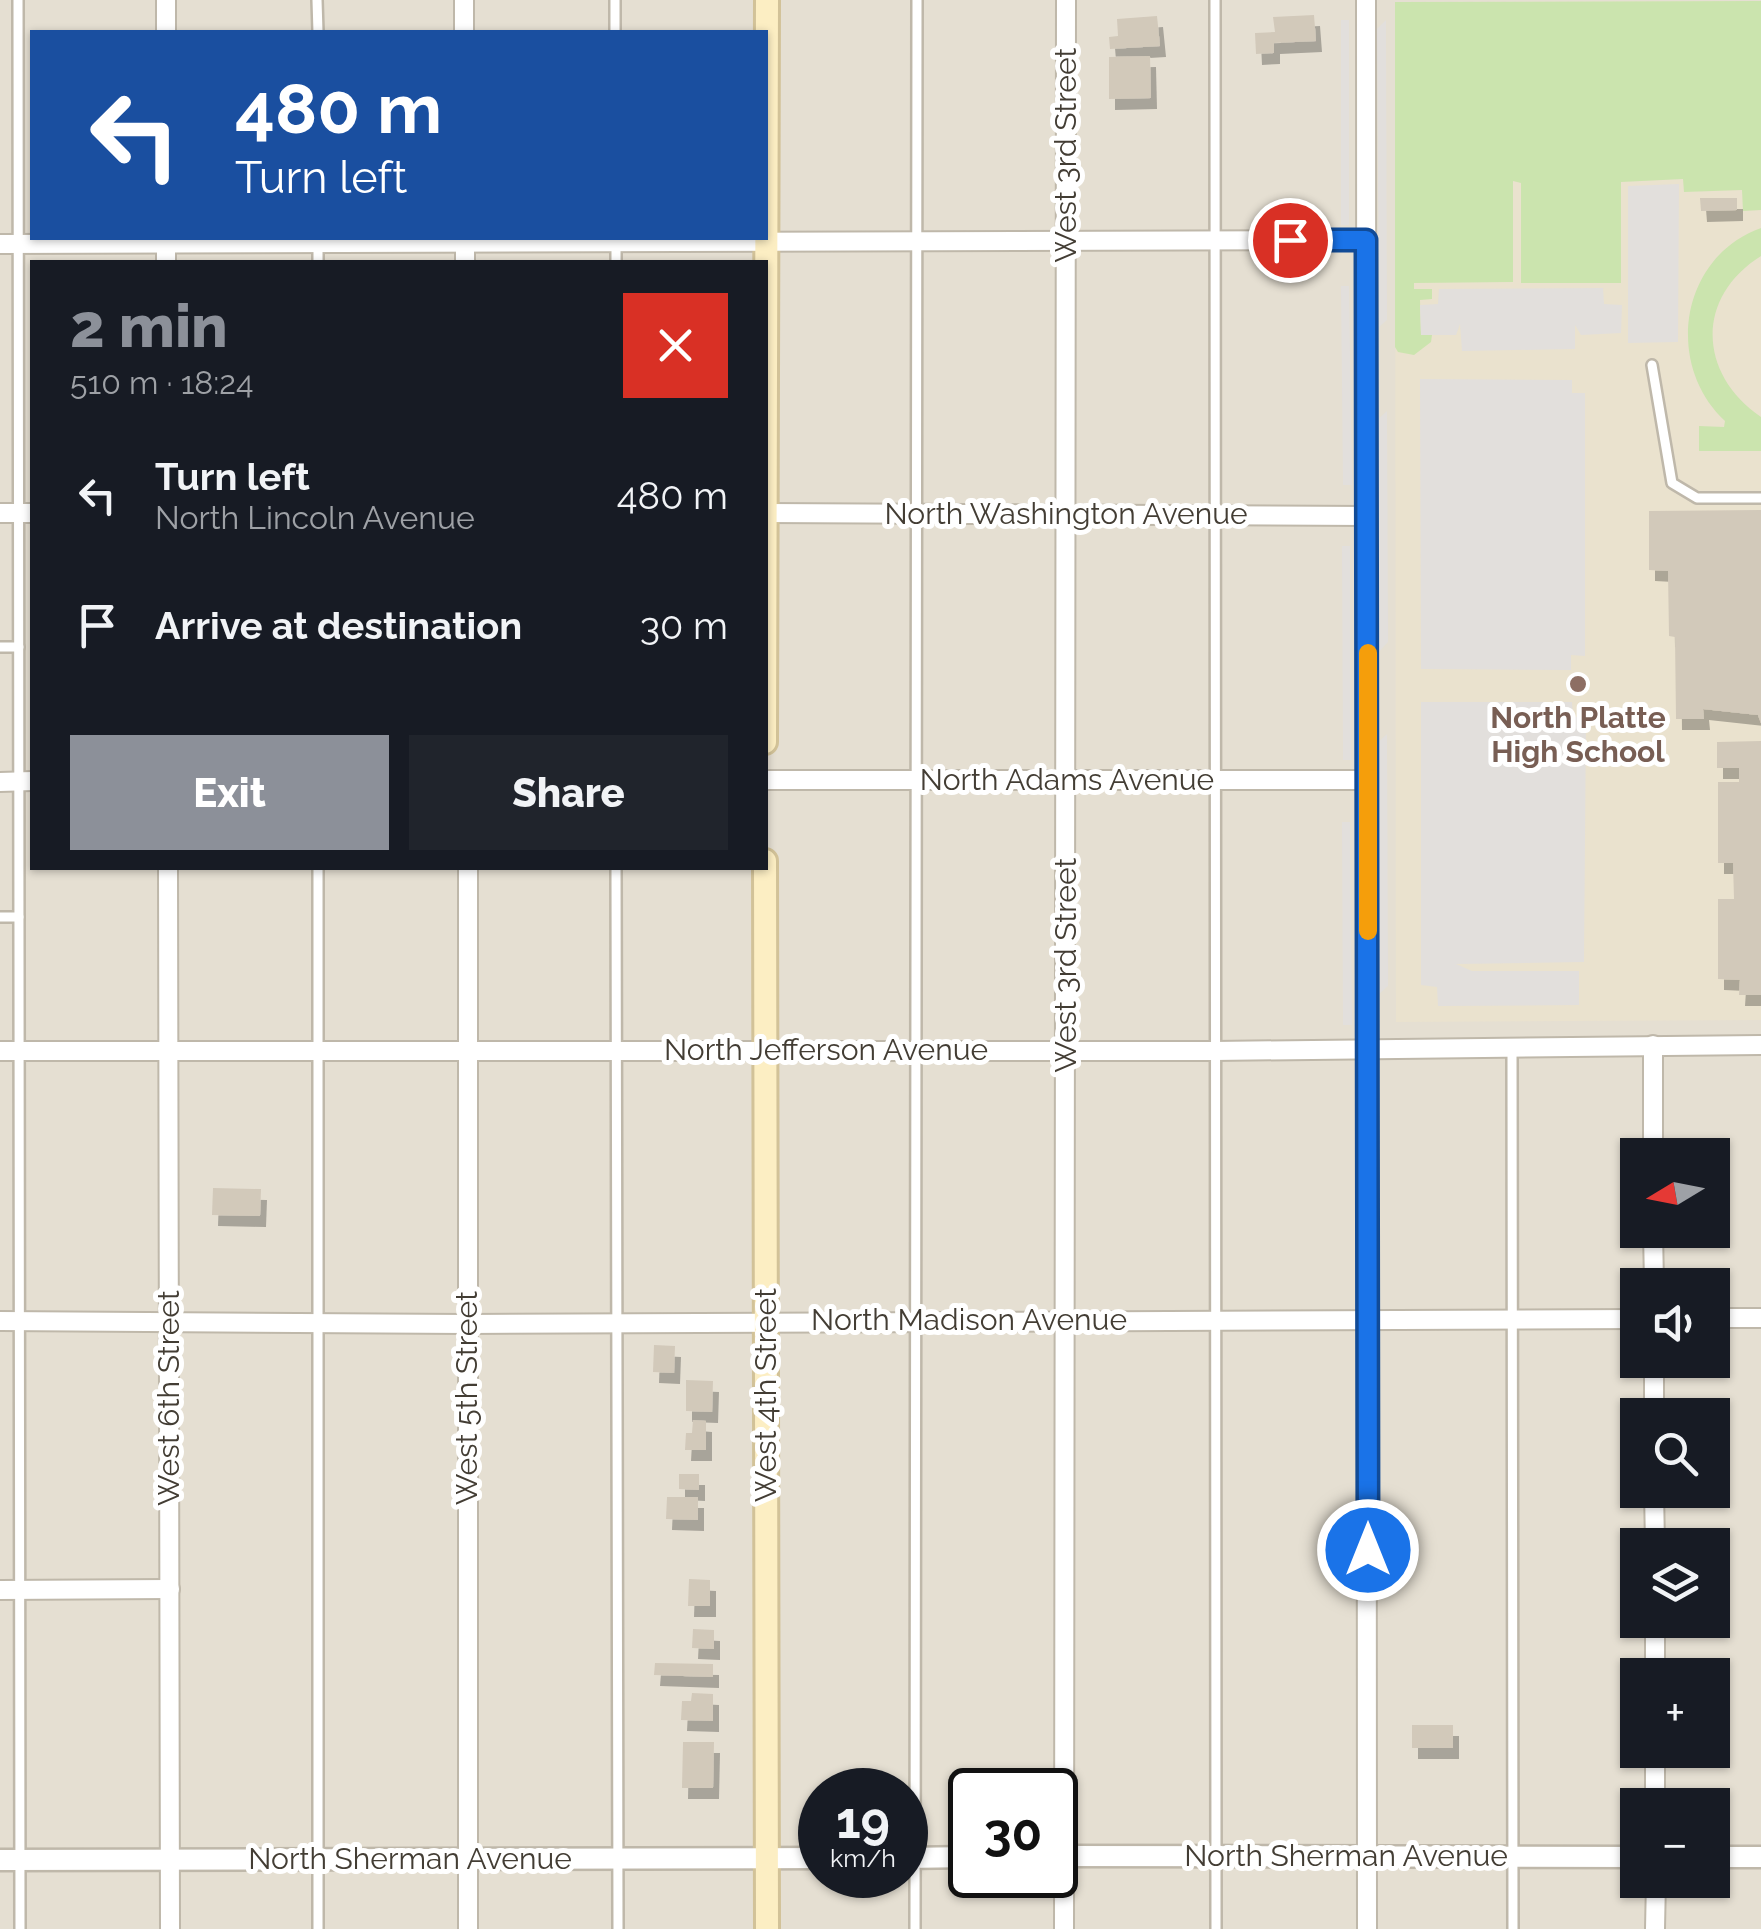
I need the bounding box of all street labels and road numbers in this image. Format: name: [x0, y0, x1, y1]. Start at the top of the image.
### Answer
street label: West 3rd Street: [1048, 48, 1083, 262]
street label: North Washington Avenue: [884, 496, 1248, 531]
street label: North Adams Avenue: [920, 762, 1214, 797]
street label: West 3rd Street: [1048, 858, 1083, 1072]
street label: North Jefferson Avenue: [664, 1032, 988, 1067]
street label: West 4th Street: [748, 1288, 783, 1502]
street label: West 6th Street: [151, 1290, 186, 1506]
street label: West 5th Street: [449, 1291, 484, 1505]
street label: North Madison Avenue: [811, 1302, 1127, 1337]
street label: North Sherman Avenue: [1184, 1838, 1508, 1873]
street label: North Sherman Avenue: [248, 1841, 572, 1876]

